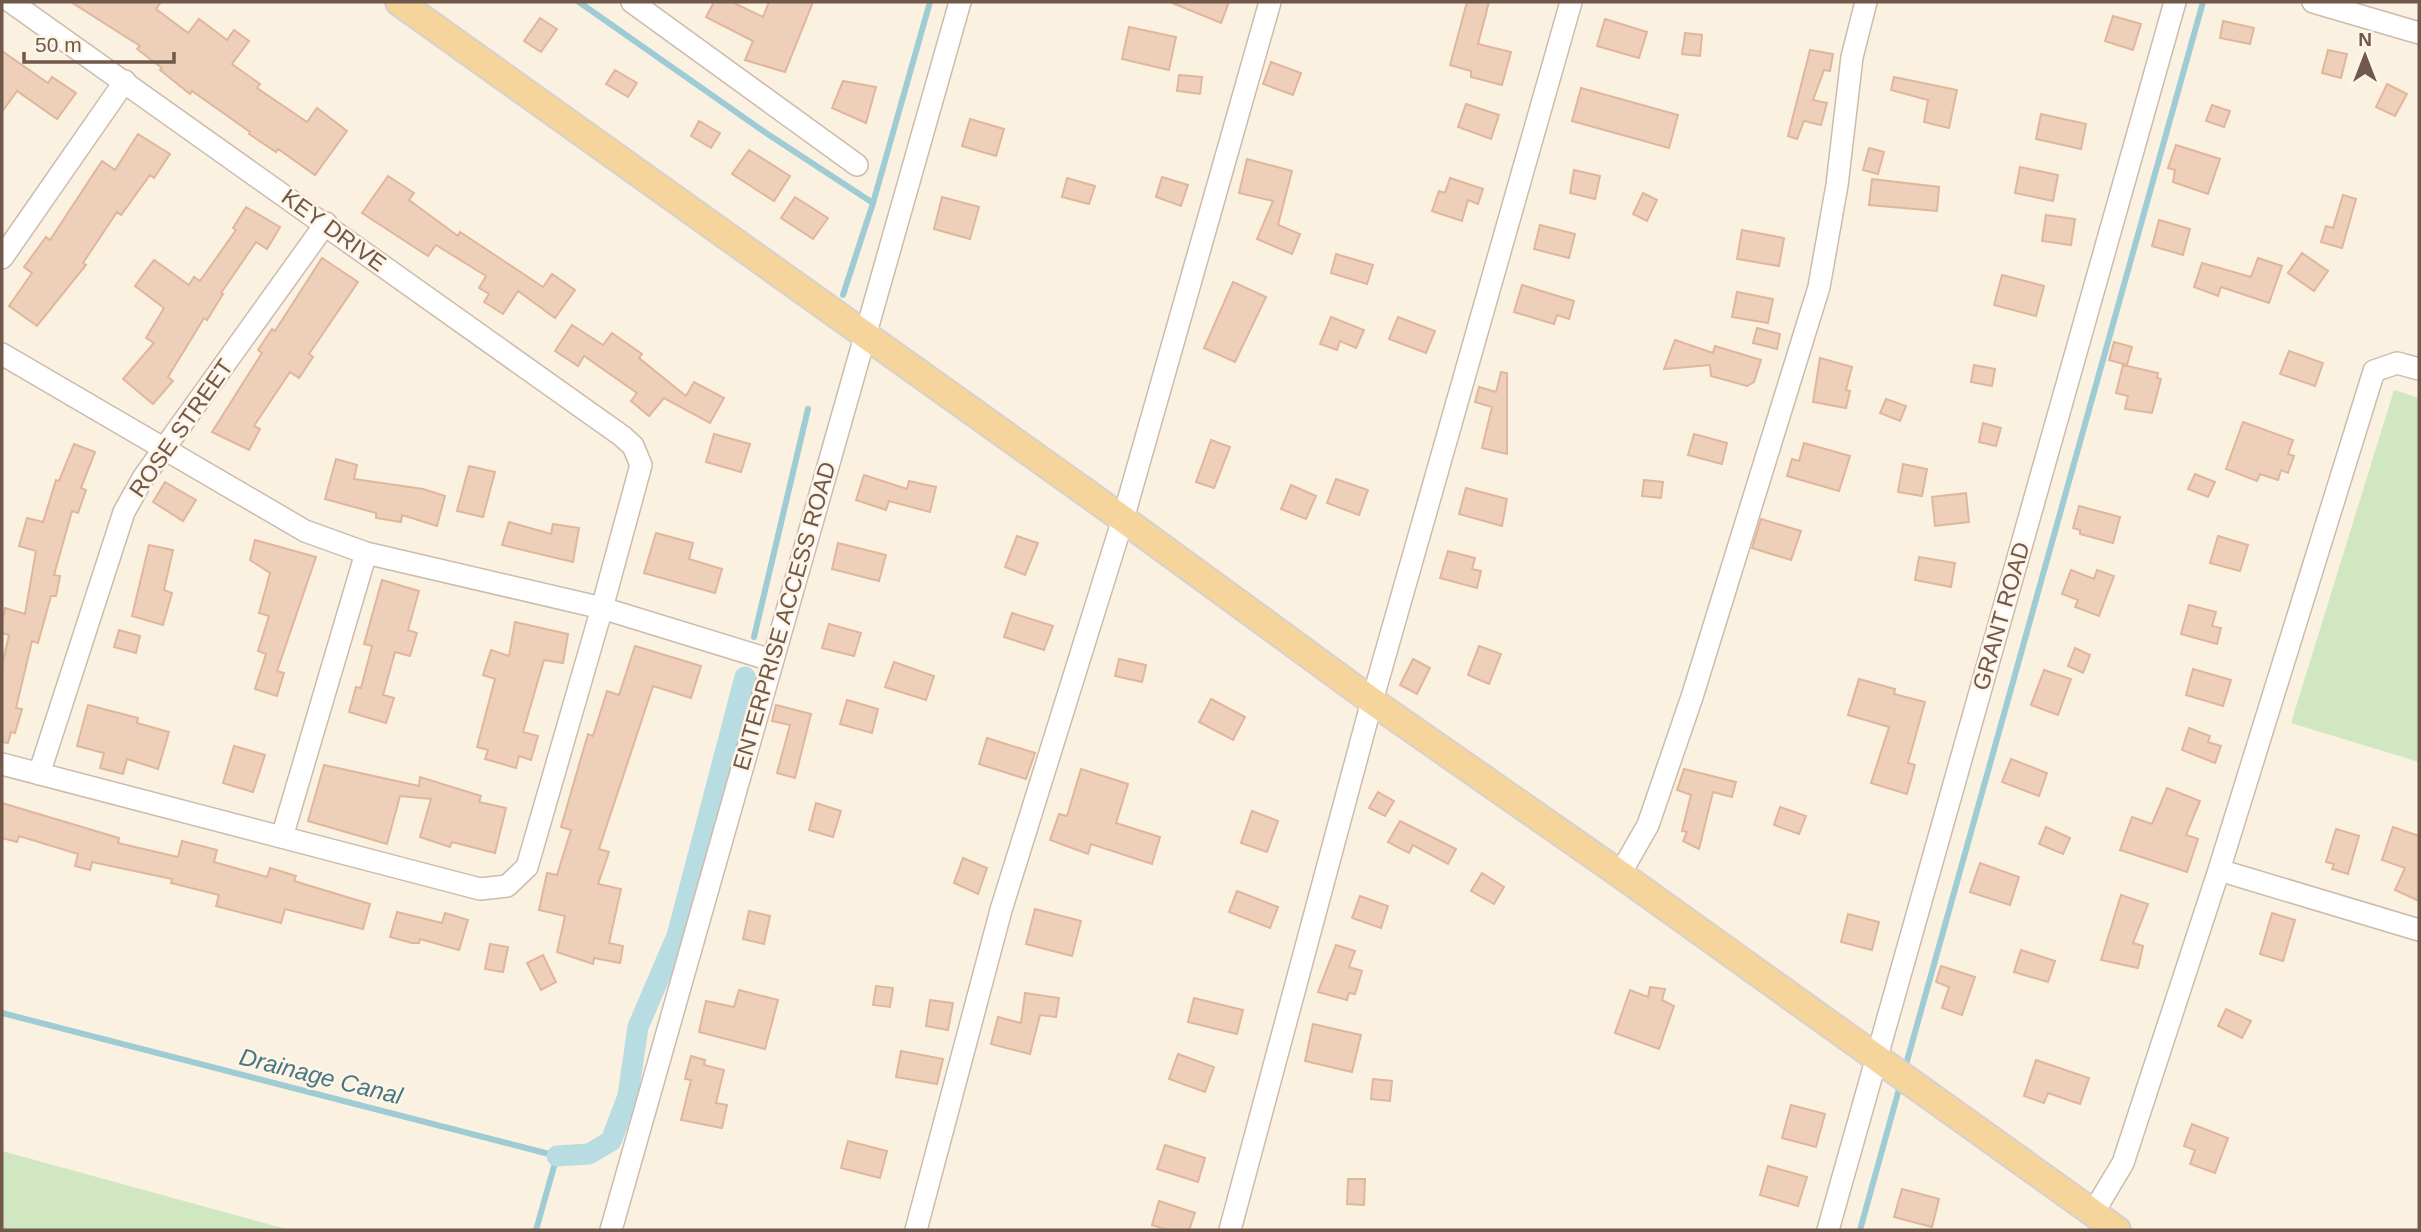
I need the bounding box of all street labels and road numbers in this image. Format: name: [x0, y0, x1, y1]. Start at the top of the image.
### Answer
street label: KEY DRIVE: [277, 184, 391, 276]
street label: ROSE STREET: [124, 354, 238, 502]
street label: ENTERPRISE ACCESS ROAD: [727, 459, 841, 773]
street label: GRANT ROAD: [1967, 539, 2035, 693]

